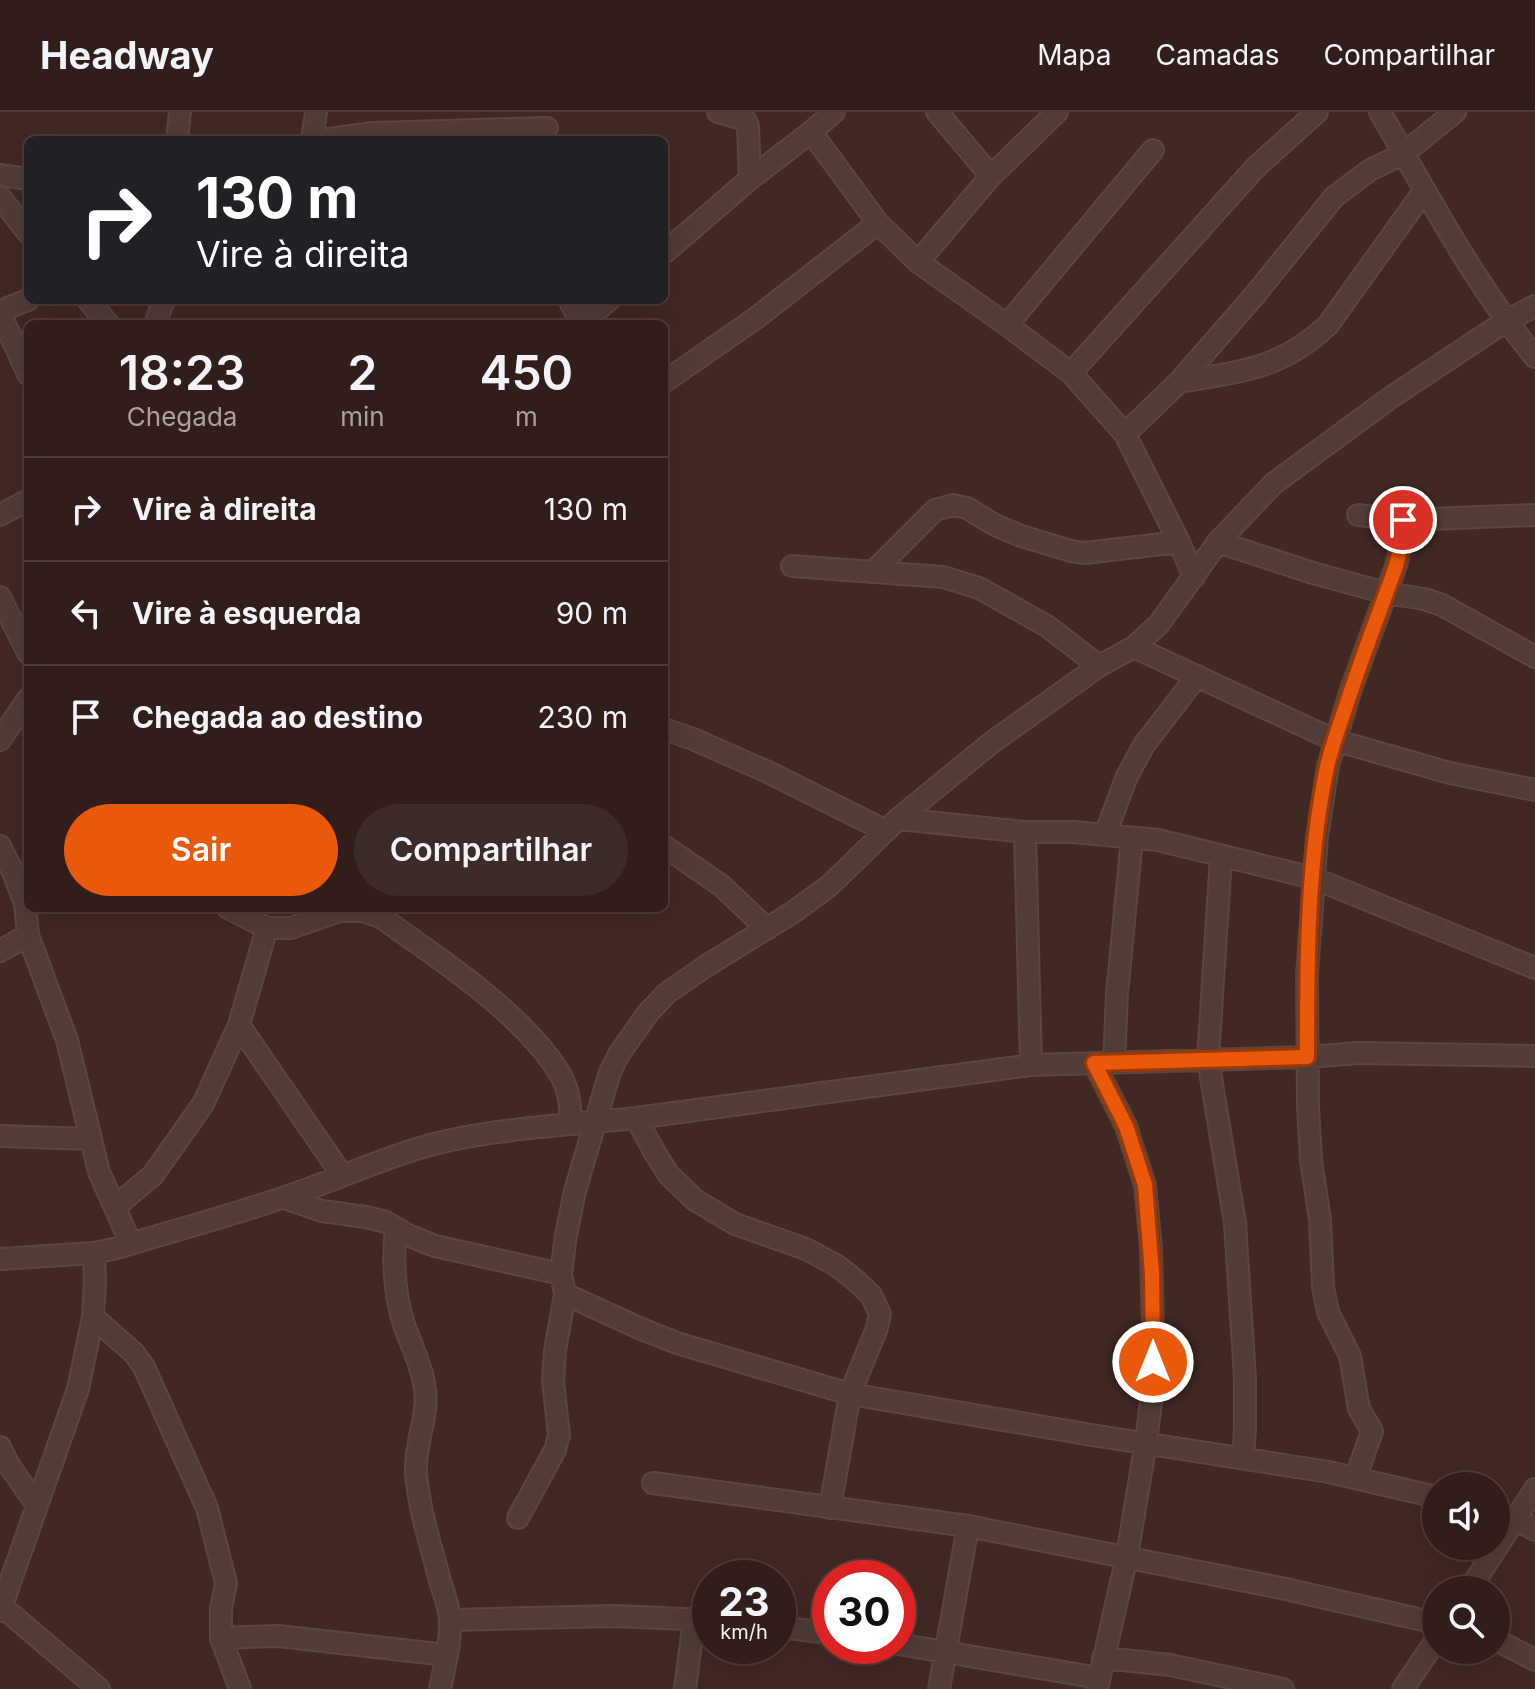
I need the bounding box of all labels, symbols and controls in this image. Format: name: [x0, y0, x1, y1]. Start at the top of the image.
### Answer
text: Headway: [40, 32, 214, 78]
text: Mapa: [1037, 38, 1111, 72]
text: Camadas: [1155, 38, 1280, 72]
text: Compartilhar: [1324, 38, 1495, 72]
text: 130 m: [196, 164, 358, 232]
icon: right: [64, 168, 168, 272]
text: Vire à direita: [196, 232, 410, 276]
text: 18:23: [119, 343, 246, 402]
text: 2: [348, 343, 377, 402]
text: 450: [479, 343, 573, 402]
text: Chegada: [127, 401, 237, 432]
text: min: [340, 401, 385, 432]
text: m: [515, 401, 538, 432]
pin: [1369, 486, 1437, 554]
icon: right: [64, 487, 108, 531]
text: Vire à direita: [132, 491, 317, 527]
text: 130 m: [544, 491, 628, 527]
icon: arrive: [1381, 498, 1425, 542]
icon: left: [64, 591, 108, 635]
text: Vire à esquerda: [132, 595, 361, 631]
text: 90 m: [556, 595, 628, 631]
icon: arrive: [64, 695, 108, 739]
text: Chegada ao destino: [132, 699, 423, 735]
text: 230 m: [538, 699, 628, 735]
button: Sair: [64, 804, 338, 896]
button: Compartilhar: [354, 804, 628, 896]
position arrow: [1111, 1320, 1195, 1404]
map controls: [1422, 1472, 1510, 1664]
button: sound: [1422, 1472, 1510, 1560]
speed limit sign: 30: [812, 1560, 916, 1664]
button: search: [1422, 1576, 1510, 1664]
text: 23: [718, 1577, 770, 1626]
text: km/h: [720, 1620, 768, 1644]

